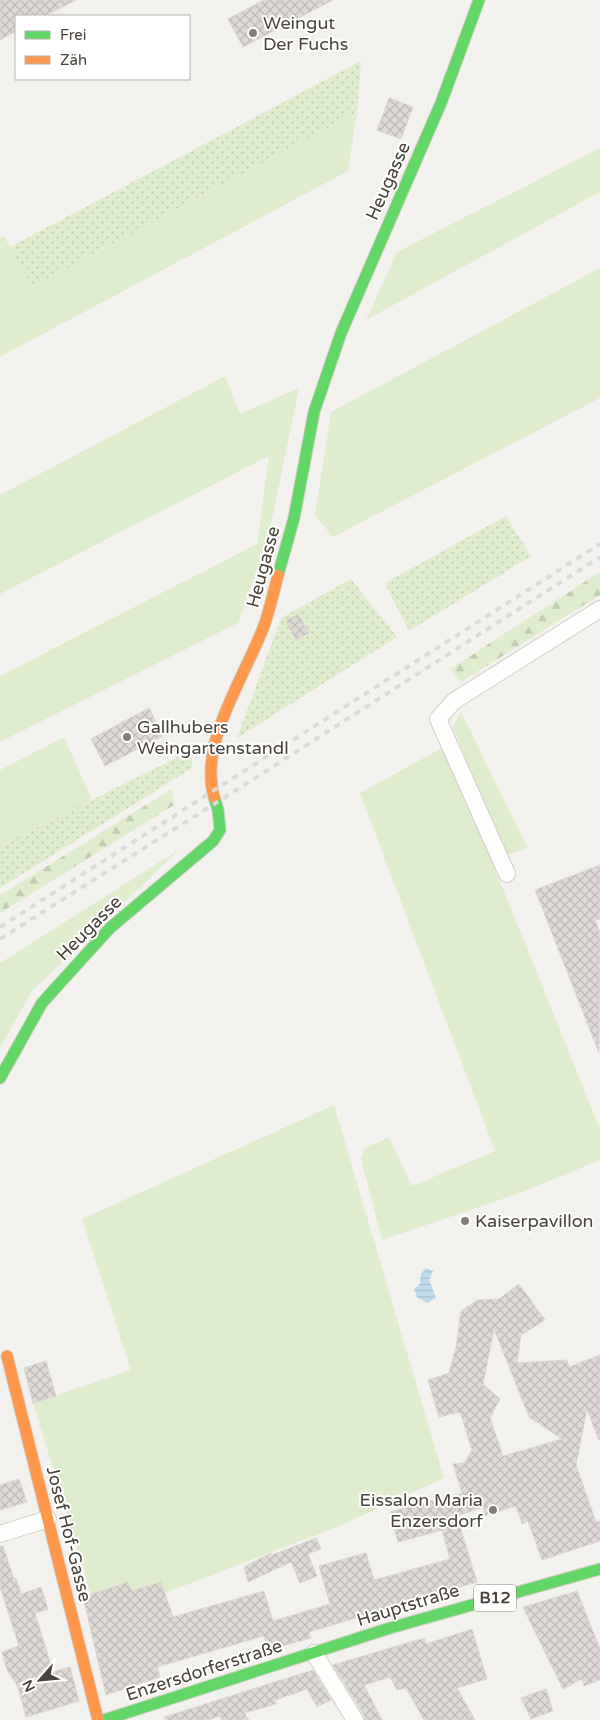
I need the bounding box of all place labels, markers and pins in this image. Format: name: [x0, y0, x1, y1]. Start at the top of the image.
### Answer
place label: Weingut Der Fuchs: [263, 12, 348, 55]
marker: Weingut Der Fuchs: [247, 27, 259, 39]
place label: Gallhubers Weingartenstandl: [137, 716, 289, 759]
marker: Gallhubers Weingartenstandl: [121, 731, 133, 743]
place label: Kaiserpavillon: [475, 1210, 594, 1232]
marker: Kaiserpavillon: [459, 1215, 471, 1227]
place label: Eissalon Maria Enzersdorf: [360, 1489, 483, 1532]
marker: Eissalon Maria Enzersdorf: [487, 1504, 499, 1516]

